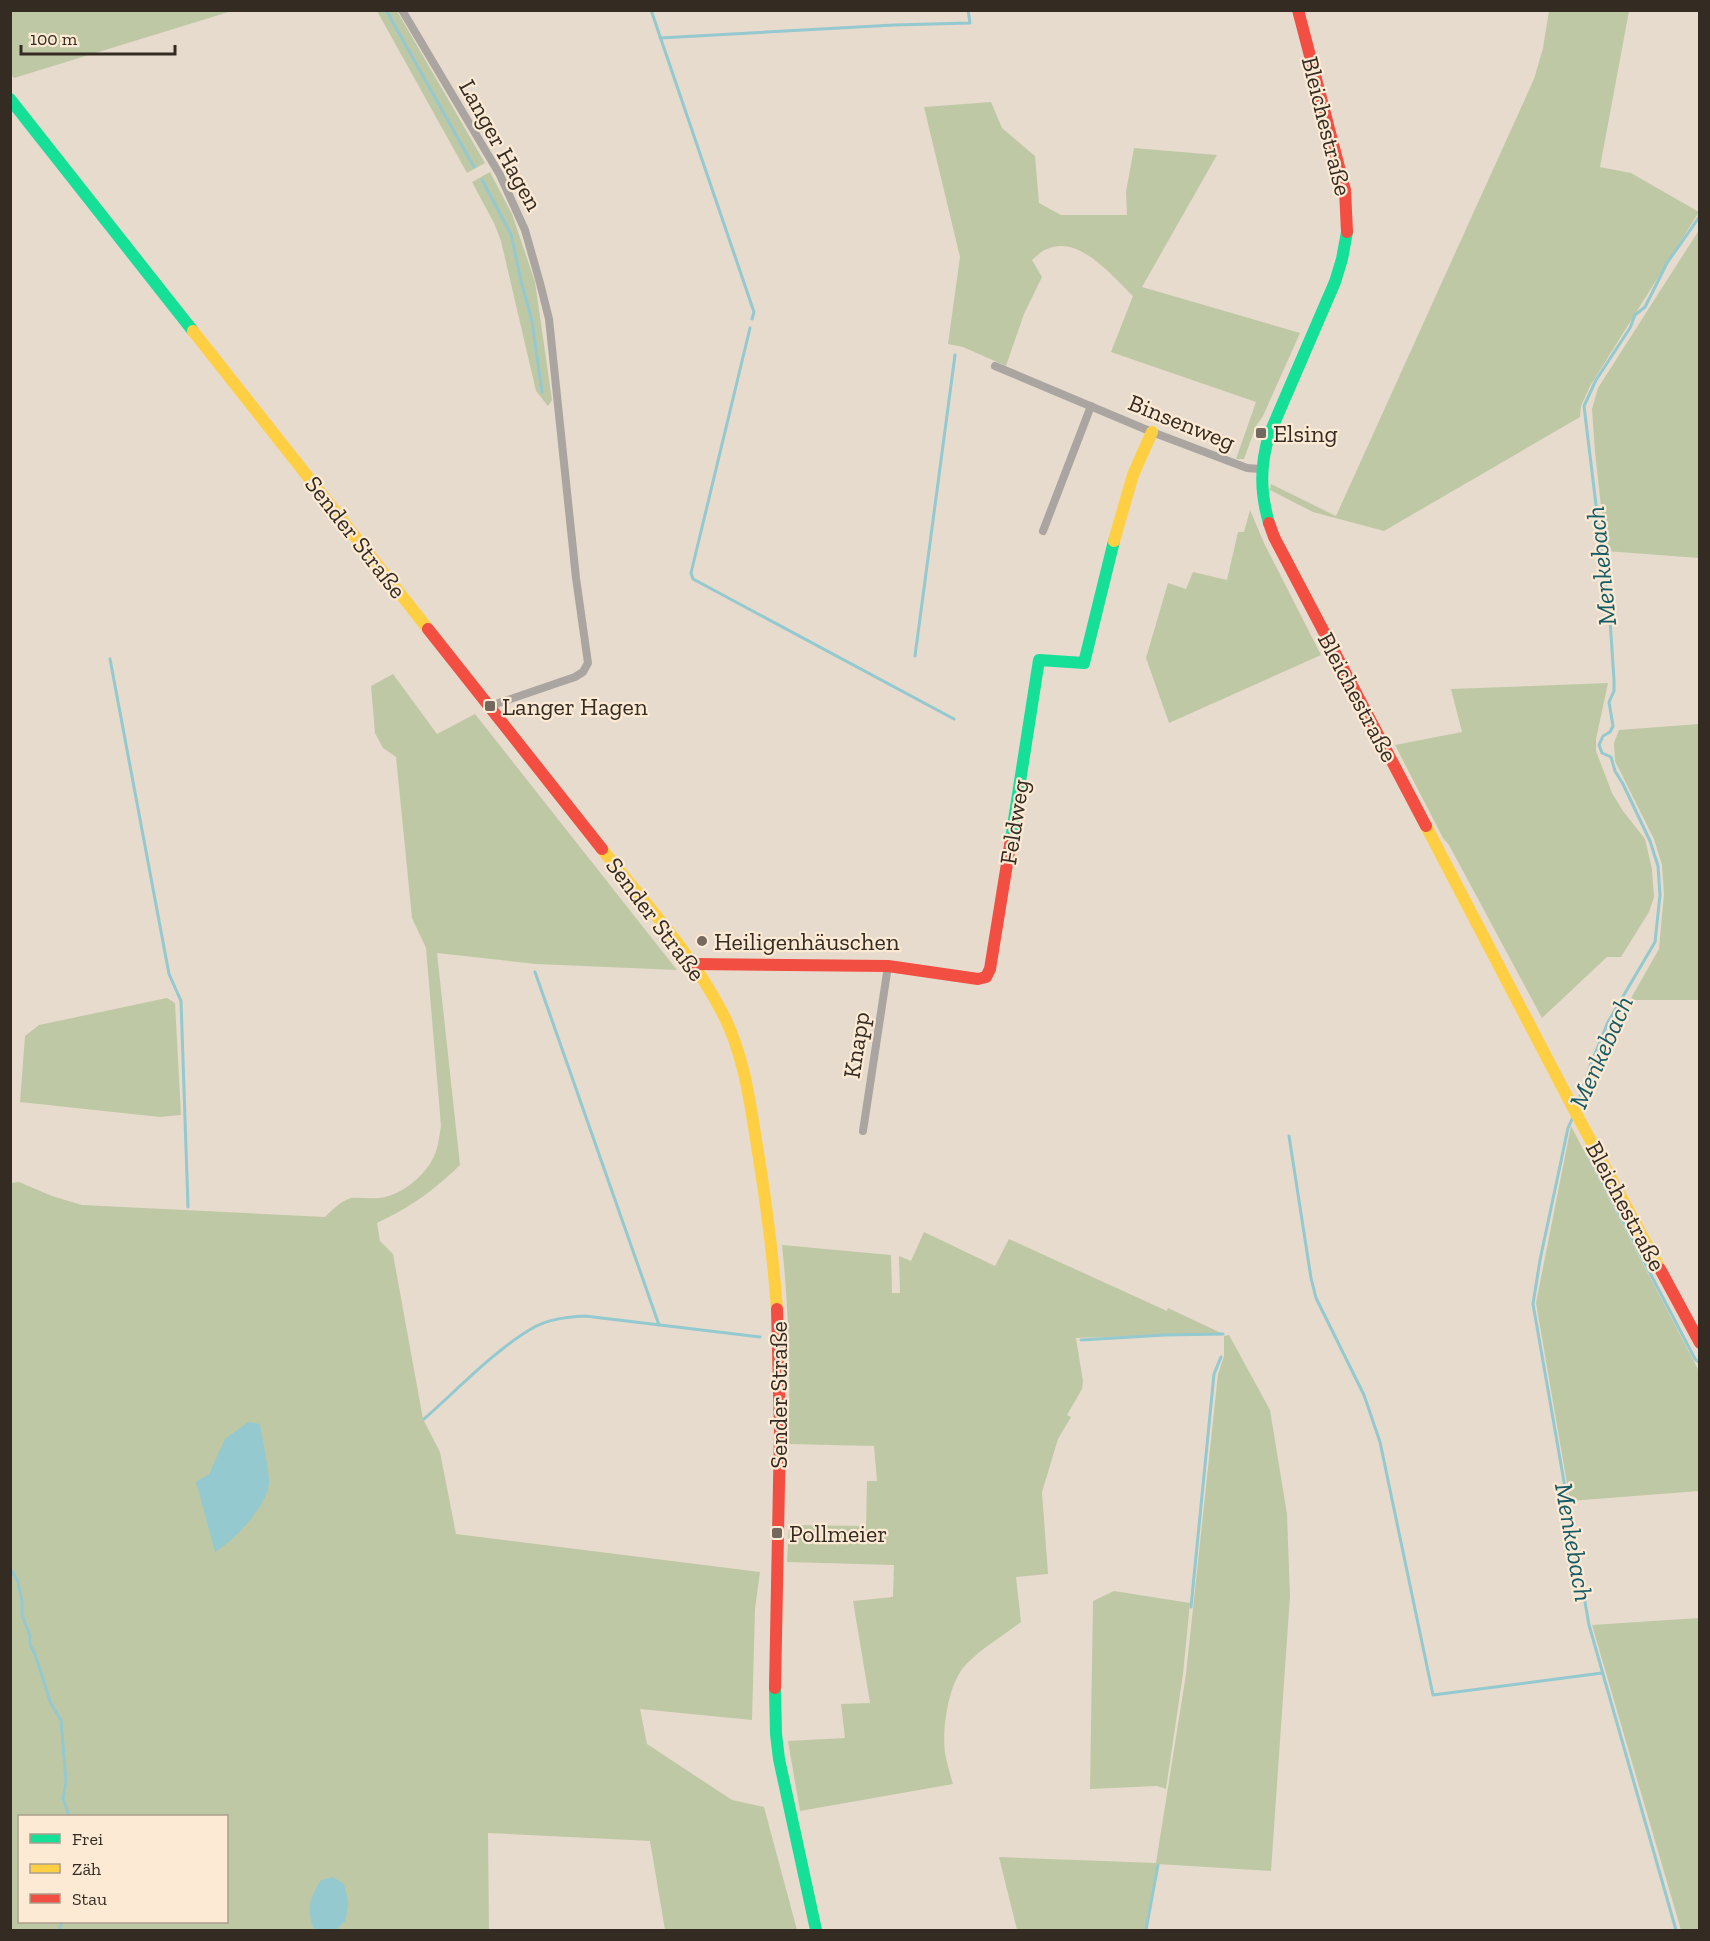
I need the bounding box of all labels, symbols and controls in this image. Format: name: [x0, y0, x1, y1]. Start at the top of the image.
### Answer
scale bar: [21, 18, 176, 56]
text: 100 m: [30, 28, 78, 50]
street label: Bleichestraße: [1296, 53, 1358, 199]
street label: Langer Hagen: [453, 74, 549, 216]
street label: Binsenweg: [1124, 387, 1240, 457]
place label: Elsing: [1273, 419, 1338, 448]
marker: Elsing: [1254, 426, 1268, 440]
street label: Sender Straße: [299, 470, 413, 604]
water label: Menkebach: [1579, 505, 1623, 627]
street label: Bleichestraße: [1312, 627, 1404, 767]
place label: Langer Hagen: [502, 692, 648, 721]
marker: Langer Hagen: [483, 699, 497, 713]
street label: Feldweg: [993, 777, 1035, 867]
street label: Sender Straße: [600, 851, 712, 987]
place label: Heiligenhäuschen: [714, 927, 900, 956]
marker: Heiligenhäuschen: [695, 934, 709, 948]
water label: Menkebach: [1562, 991, 1640, 1113]
street label: Knapp: [836, 1010, 876, 1080]
street label: Bleichestraße: [1580, 1136, 1672, 1276]
street label: Sender Straße: [764, 1321, 793, 1469]
water label: Menkebach: [1548, 1480, 1600, 1604]
place label: Pollmeier: [789, 1519, 887, 1548]
marker: Pollmeier: [770, 1526, 784, 1540]
legend: [18, 1815, 228, 1923]
text: Frei: [72, 1828, 103, 1850]
text: Zäh: [72, 1858, 101, 1880]
text: Stau: [72, 1888, 107, 1910]

